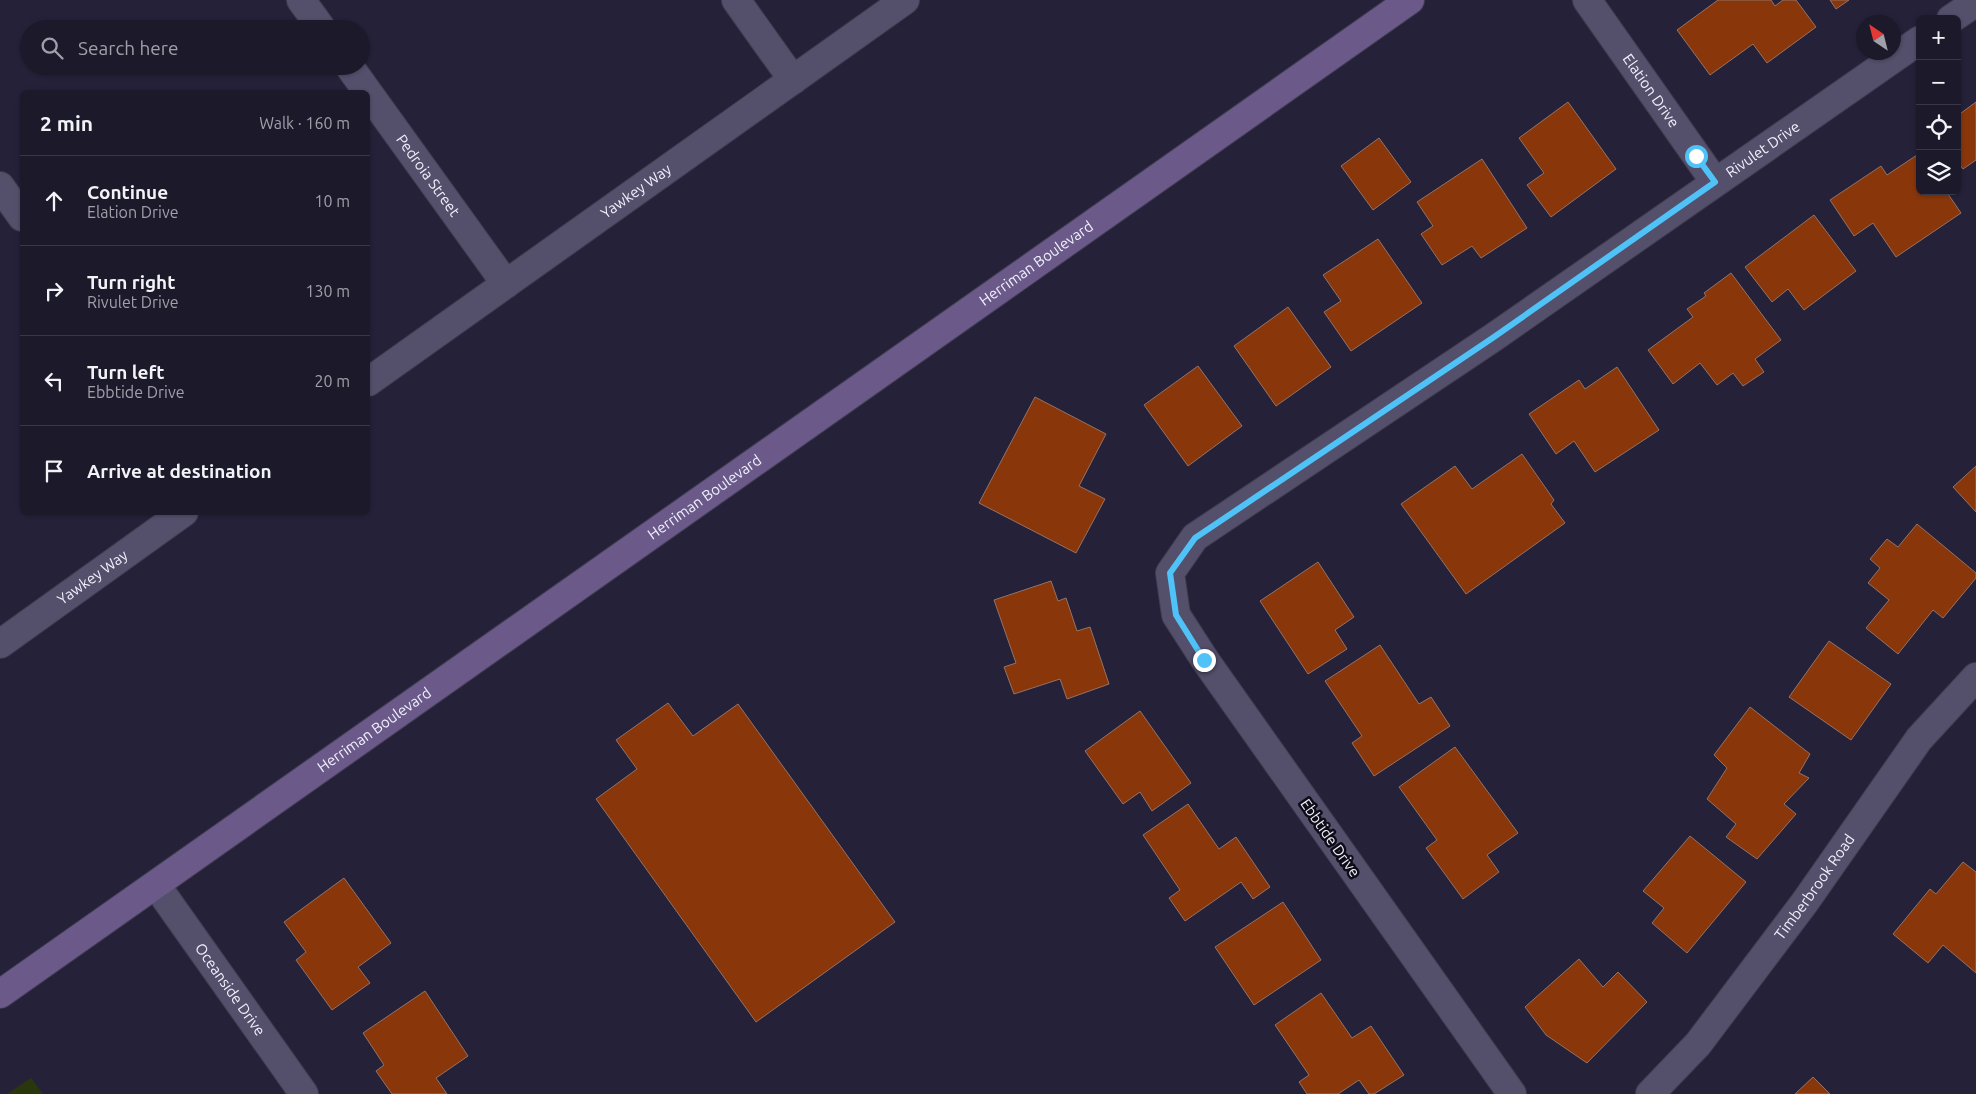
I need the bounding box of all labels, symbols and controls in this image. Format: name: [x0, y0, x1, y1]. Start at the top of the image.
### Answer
north arrow: [1856, 15, 1901, 60]
map controls: [1916, 15, 1961, 195]
button: +: [1916, 15, 1961, 60]
search box: [20, 20, 370, 75]
icon: search: [38, 34, 66, 62]
text: Search here: [78, 37, 178, 59]
street label: Elation Drive: [1620, 50, 1683, 131]
button: −: [1916, 60, 1961, 105]
button: locate: [1916, 105, 1961, 150]
text: 2 min: [40, 111, 93, 135]
text: Walk · 160 m: [259, 114, 350, 132]
street label: Rivulet Drive: [1723, 118, 1803, 181]
street label: Pedroia Street: [393, 131, 464, 220]
route start: [1685, 145, 1708, 168]
button: layers: [1916, 150, 1961, 195]
street label: Yawkey Way: [597, 160, 674, 222]
text: Continue: [87, 181, 168, 203]
icon: ahead: [40, 187, 68, 215]
text: 10 m: [314, 192, 350, 210]
text: Elation Drive: [87, 203, 179, 221]
street label: Herriman Boulevard: [976, 217, 1096, 309]
text: Turn right: [87, 271, 175, 293]
icon: right: [40, 277, 68, 305]
text: 130 m: [305, 282, 350, 300]
text: Rivulet Drive: [87, 293, 179, 311]
text: Turn left: [87, 361, 165, 383]
icon: left: [40, 367, 68, 395]
text: 20 m: [314, 372, 350, 390]
text: Ebbtide Drive: [87, 383, 185, 401]
street label: Herriman Boulevard: [644, 451, 764, 543]
icon: arrive: [40, 457, 68, 485]
text: Arrive at destination: [87, 460, 272, 482]
street label: Yawkey Way: [54, 546, 131, 608]
route end: [1193, 649, 1216, 672]
street label: Herriman Boulevard: [314, 684, 434, 776]
street label: Ebbtide Drive: [1297, 795, 1364, 880]
street label: Timberbrook Road: [1771, 831, 1858, 943]
street label: Oceanside Drive: [192, 940, 269, 1039]

